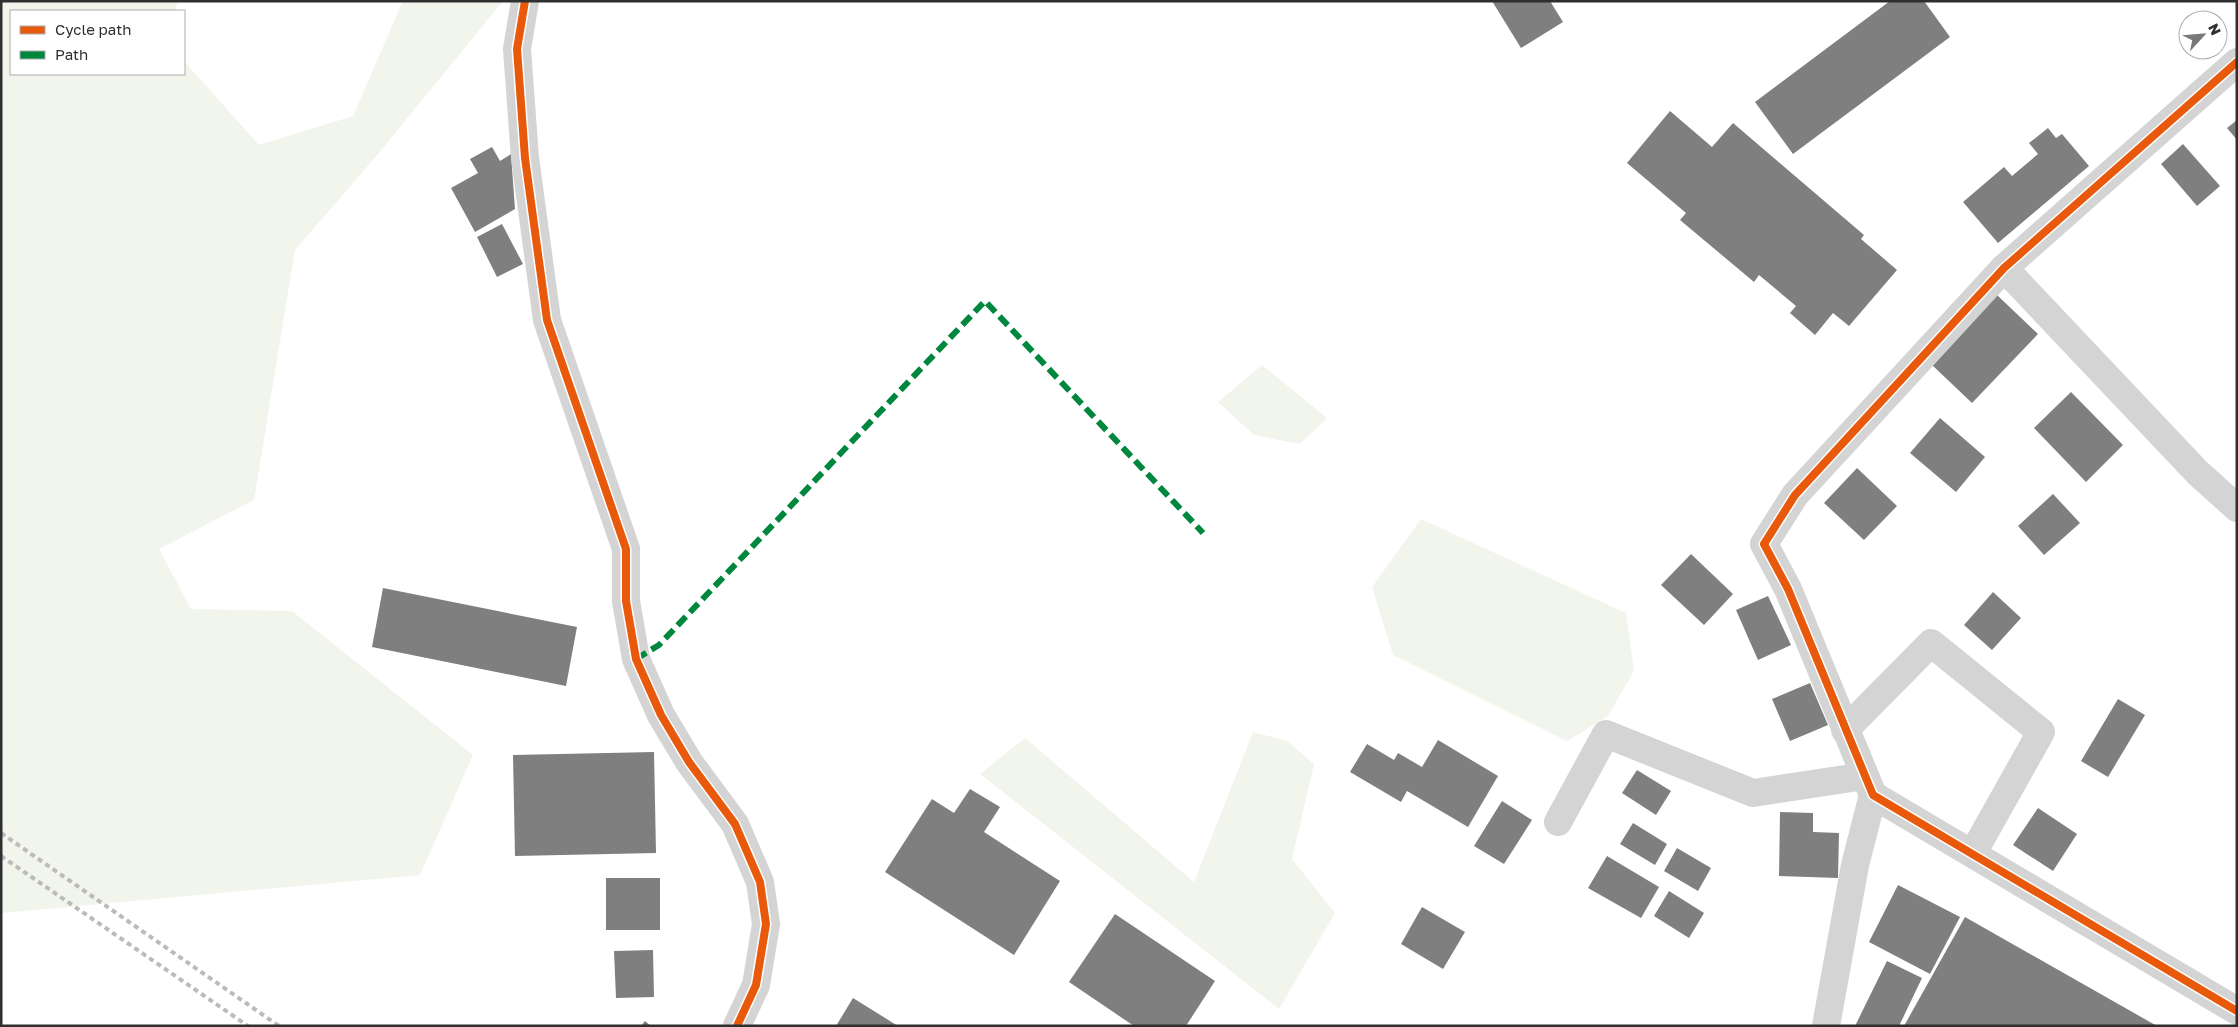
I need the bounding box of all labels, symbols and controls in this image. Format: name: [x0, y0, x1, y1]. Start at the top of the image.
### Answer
legend: [10, 10, 185, 75]
north arrow: [2178, 10, 2228, 60]
text: Cycle path: [55, 20, 131, 38]
text: N: [2205, 21, 2225, 38]
text: Path: [55, 45, 88, 63]

